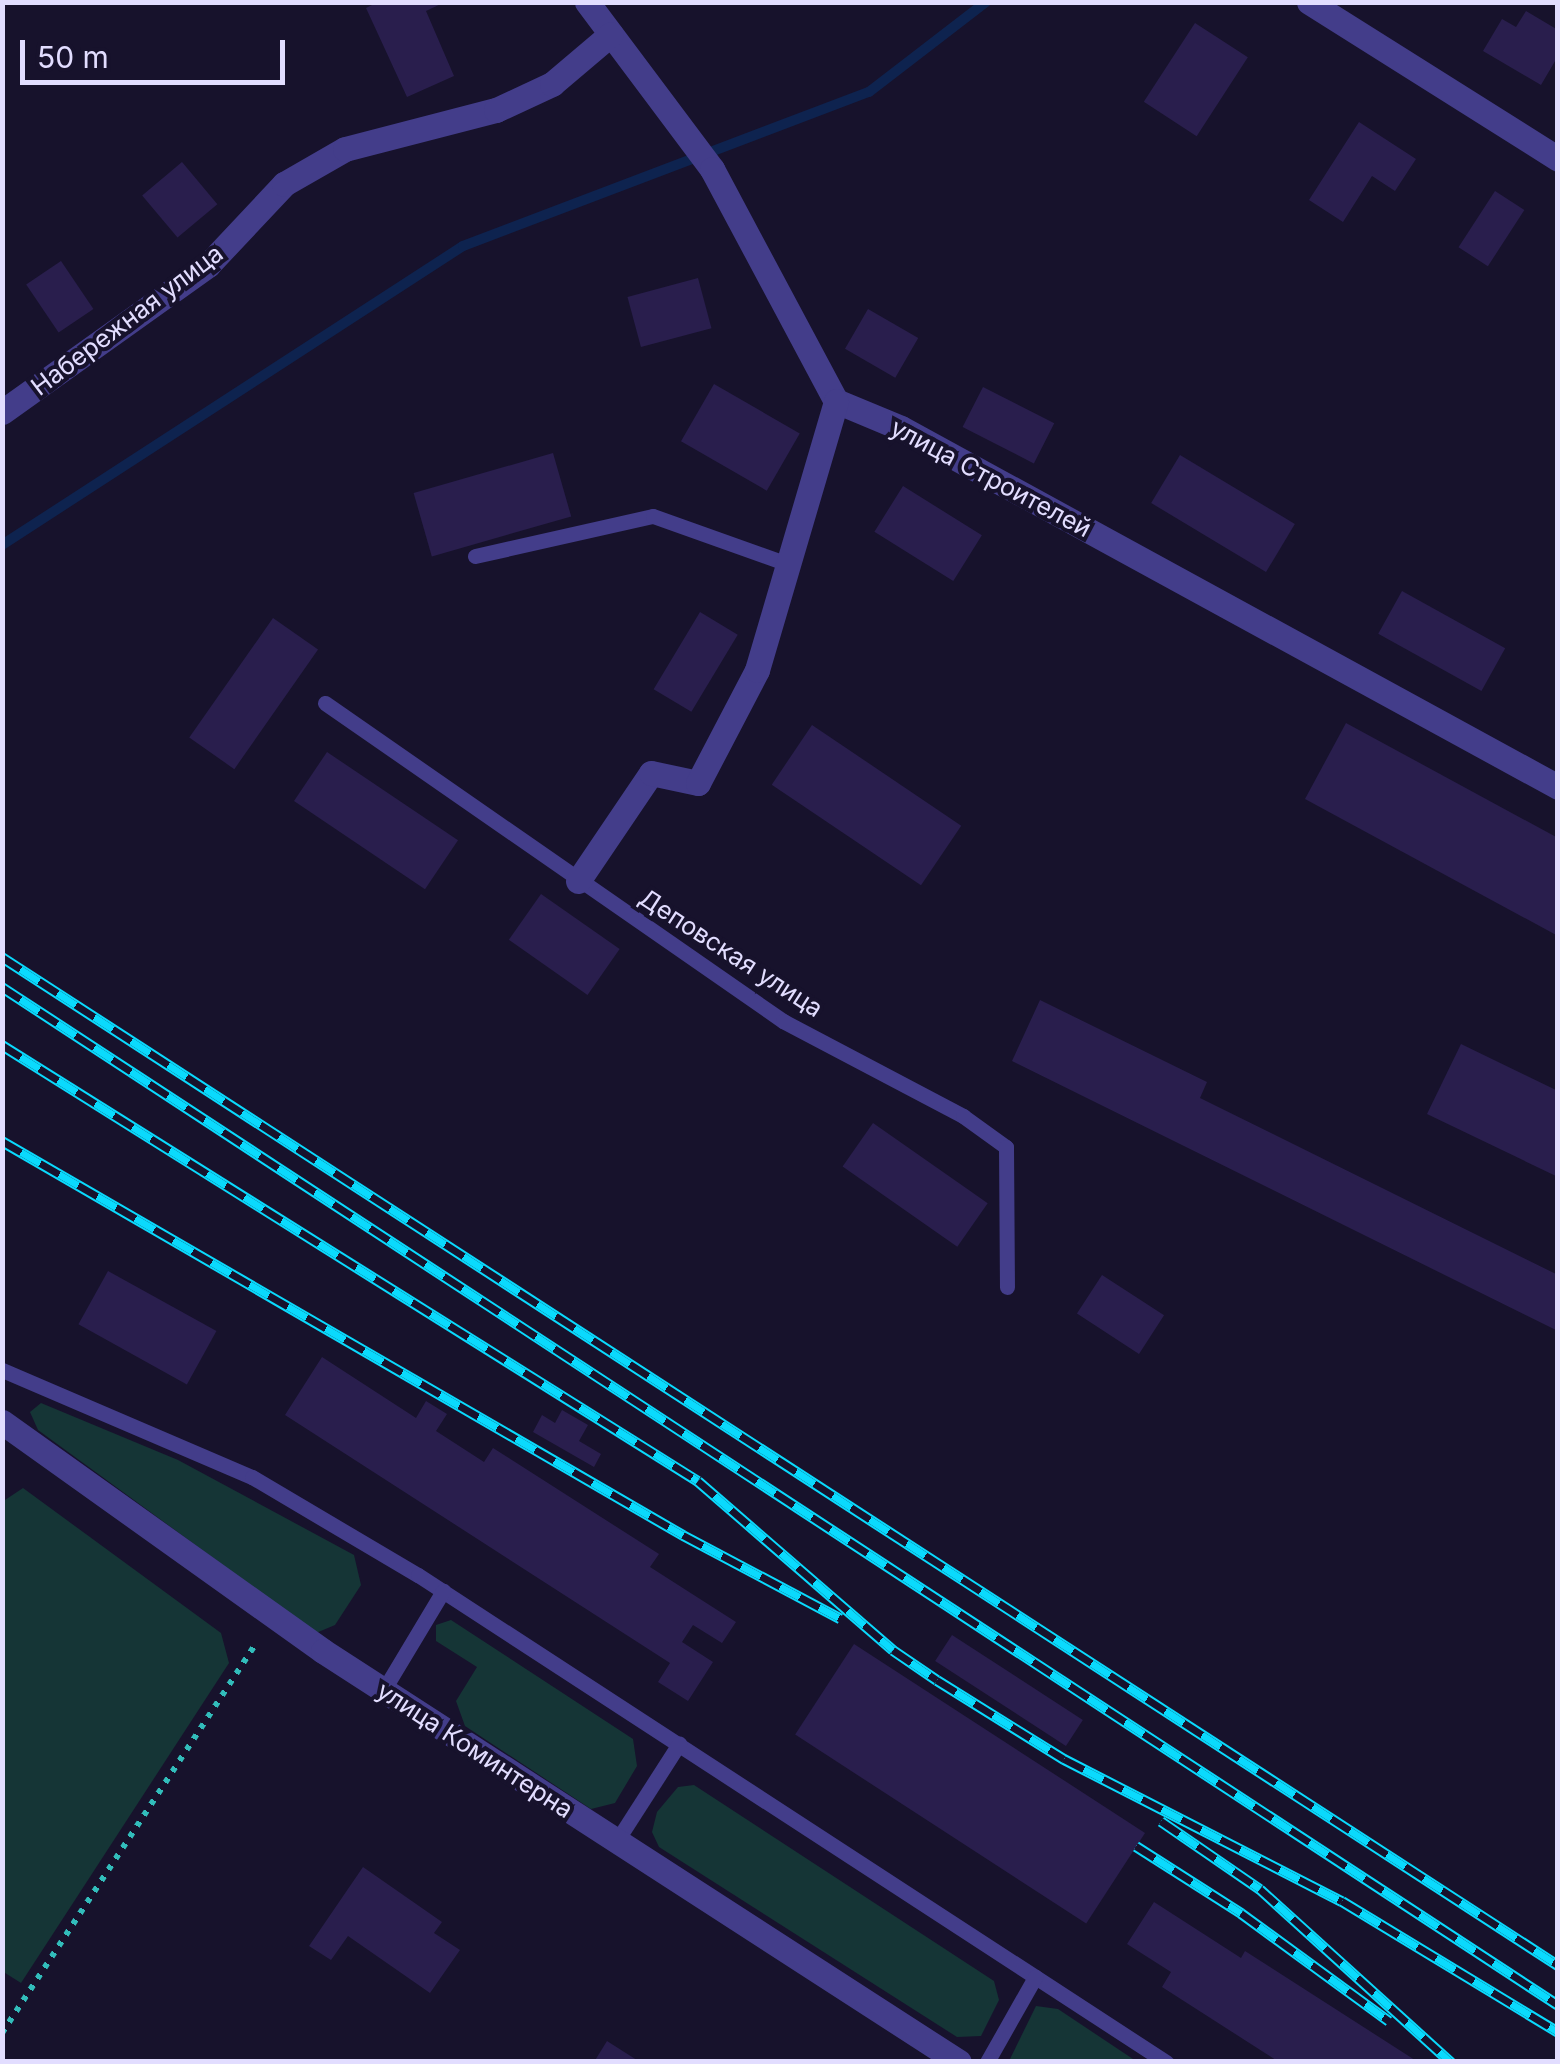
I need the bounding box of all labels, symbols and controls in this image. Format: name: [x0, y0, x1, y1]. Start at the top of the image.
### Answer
scale bar: [25, 20, 290, 82]
text: 50 m: [37, 39, 109, 75]
street label: Набережная улица: [25, 238, 229, 402]
street label: улица Строителей: [886, 412, 1096, 544]
street label: Деповская улица: [634, 883, 828, 1023]
street label: улица Коминтерна: [371, 1675, 579, 1825]

